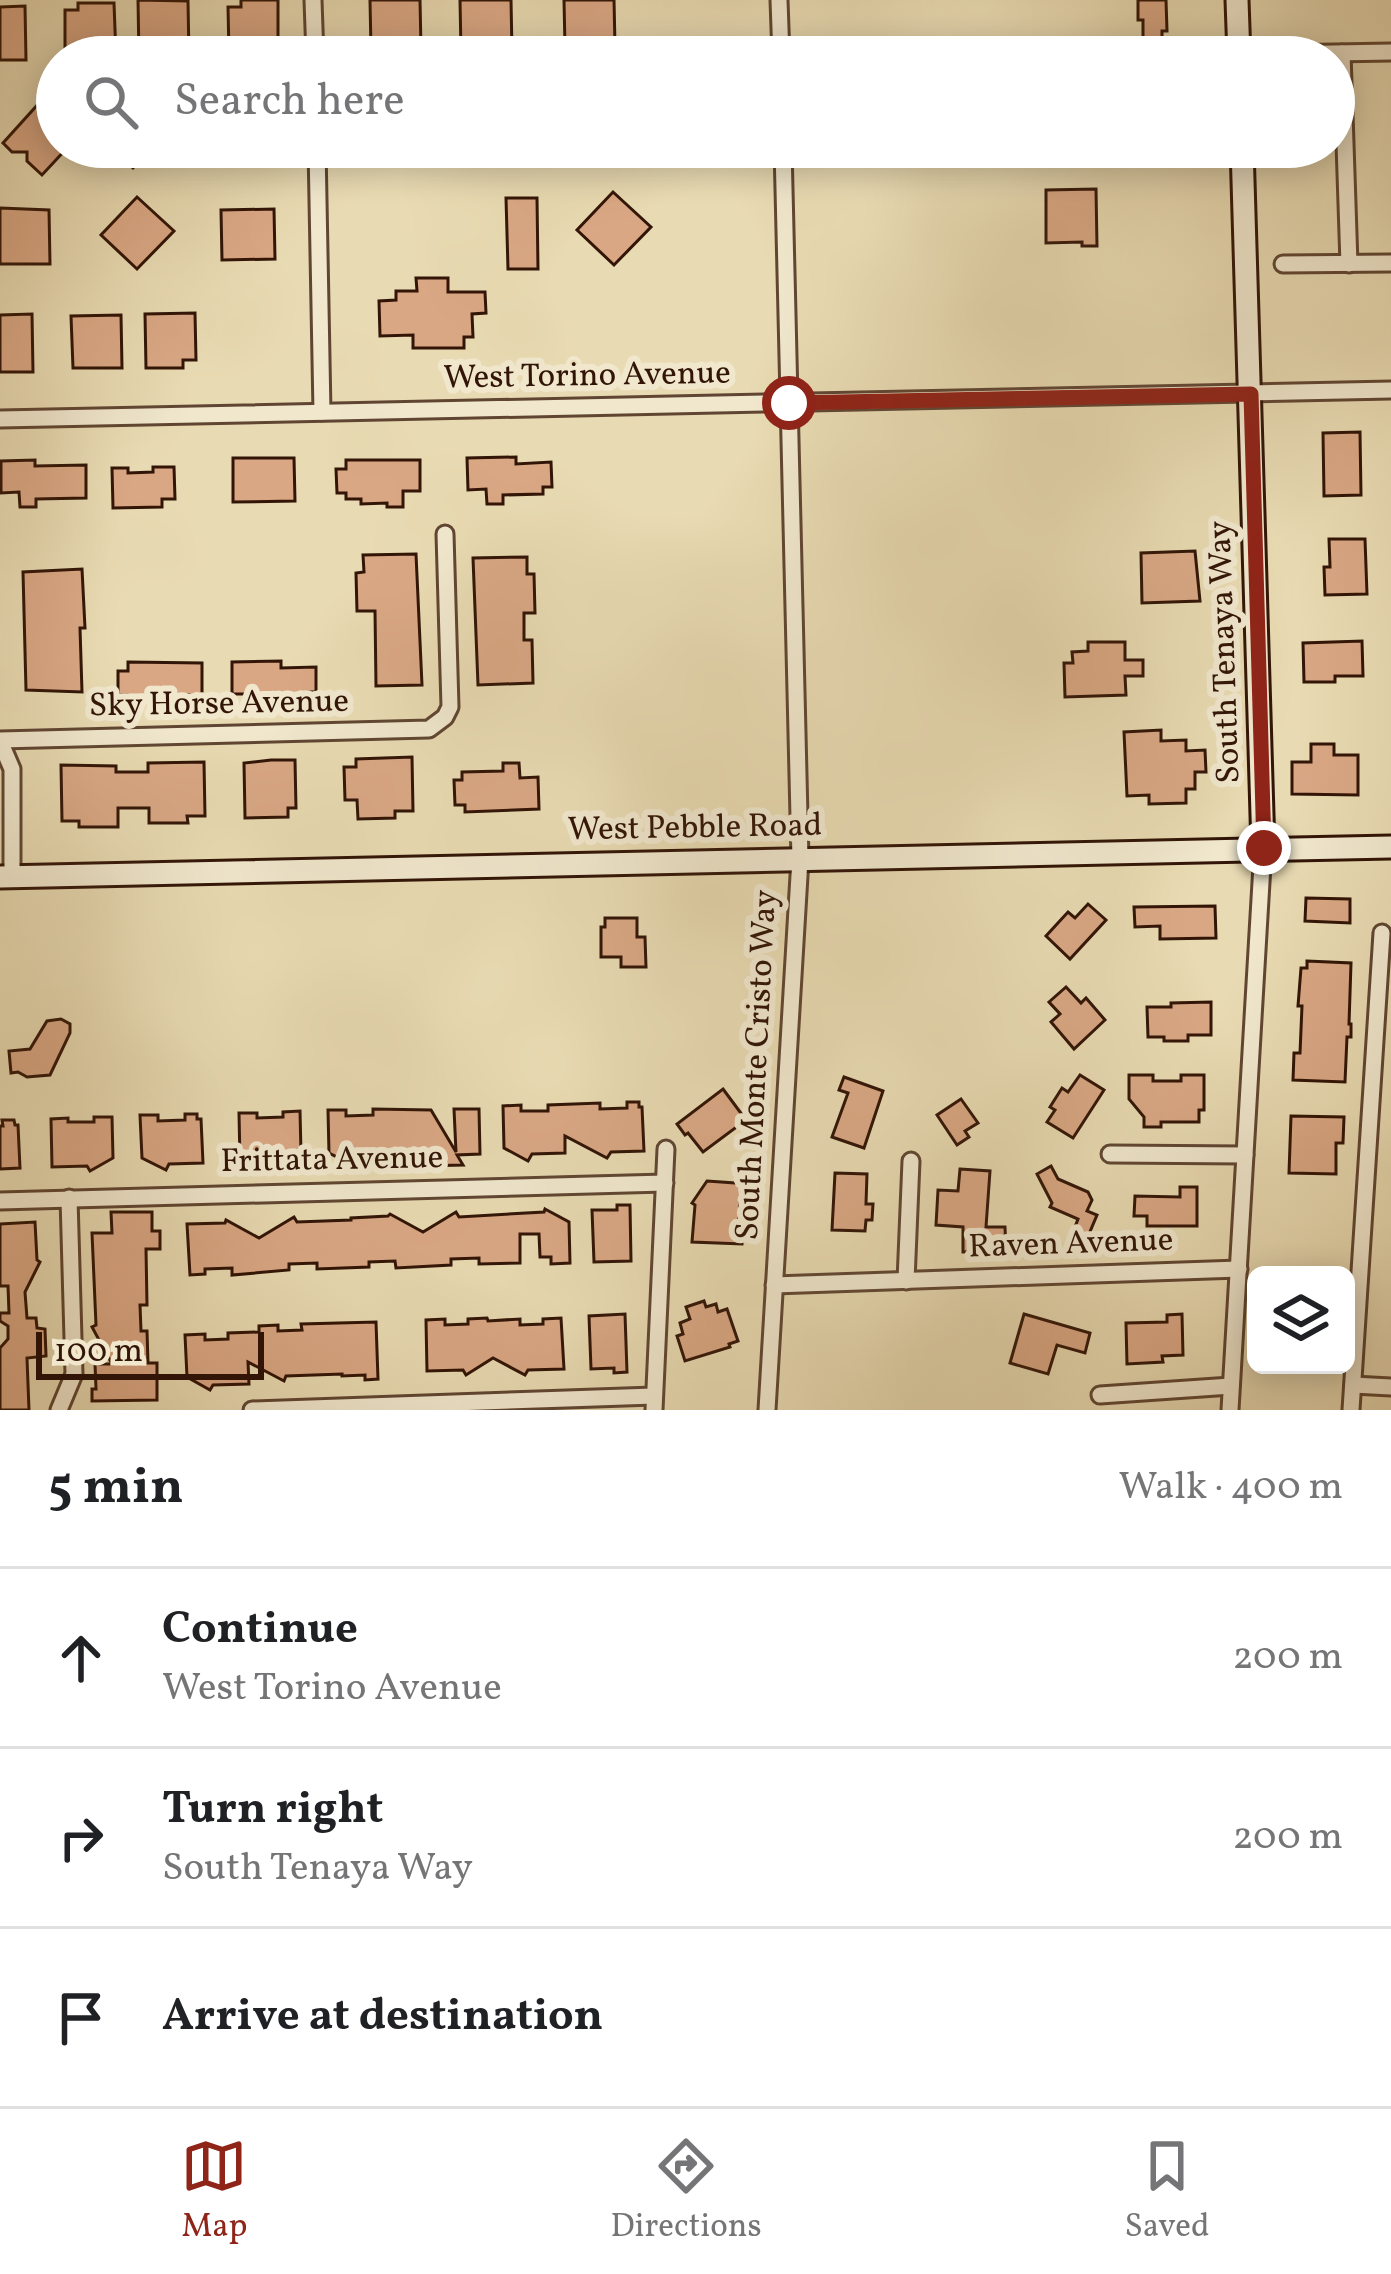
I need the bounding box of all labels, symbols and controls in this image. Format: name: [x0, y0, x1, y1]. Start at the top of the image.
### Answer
search box: [36, 36, 1355, 168]
icon: search: [78, 69, 144, 135]
text: Search here: [174, 71, 405, 134]
street label: West Torino Avenue: [443, 351, 731, 403]
route start: [762, 376, 816, 430]
street label: South Tenaya Way: [1198, 520, 1254, 784]
street label: Sky Horse Avenue: [89, 680, 349, 730]
street label: West Pebble Road: [567, 804, 823, 854]
route end: [1237, 821, 1291, 875]
street label: South Monte Cristo Way: [726, 888, 790, 1241]
street label: Frittata Avenue: [220, 1136, 444, 1186]
street label: Raven Avenue: [968, 1218, 1174, 1272]
map controls: [1247, 1266, 1355, 1374]
button: layers: [1247, 1266, 1355, 1374]
scale bar: [36, 1326, 264, 1379]
text: 100 m: [54, 1330, 143, 1376]
text: 5 min: [48, 1453, 184, 1524]
text: Walk · 400 m: [1119, 1461, 1343, 1515]
text: Continue: [162, 1599, 358, 1662]
icon: ahead: [48, 1625, 114, 1691]
text: 200 m: [1232, 1631, 1343, 1685]
text: West Torino Avenue: [162, 1662, 502, 1716]
text: Turn right: [162, 1779, 383, 1842]
icon: right: [48, 1805, 114, 1871]
text: 200 m: [1232, 1811, 1343, 1865]
text: South Tenaya Way: [162, 1842, 473, 1896]
icon: arrive: [48, 1985, 114, 2051]
text: Arrive at destination: [162, 1986, 603, 2049]
tab: Map: [181, 2133, 248, 2251]
tab: Directions: [610, 2133, 762, 2251]
tab: Saved: [1125, 2133, 1210, 2251]

